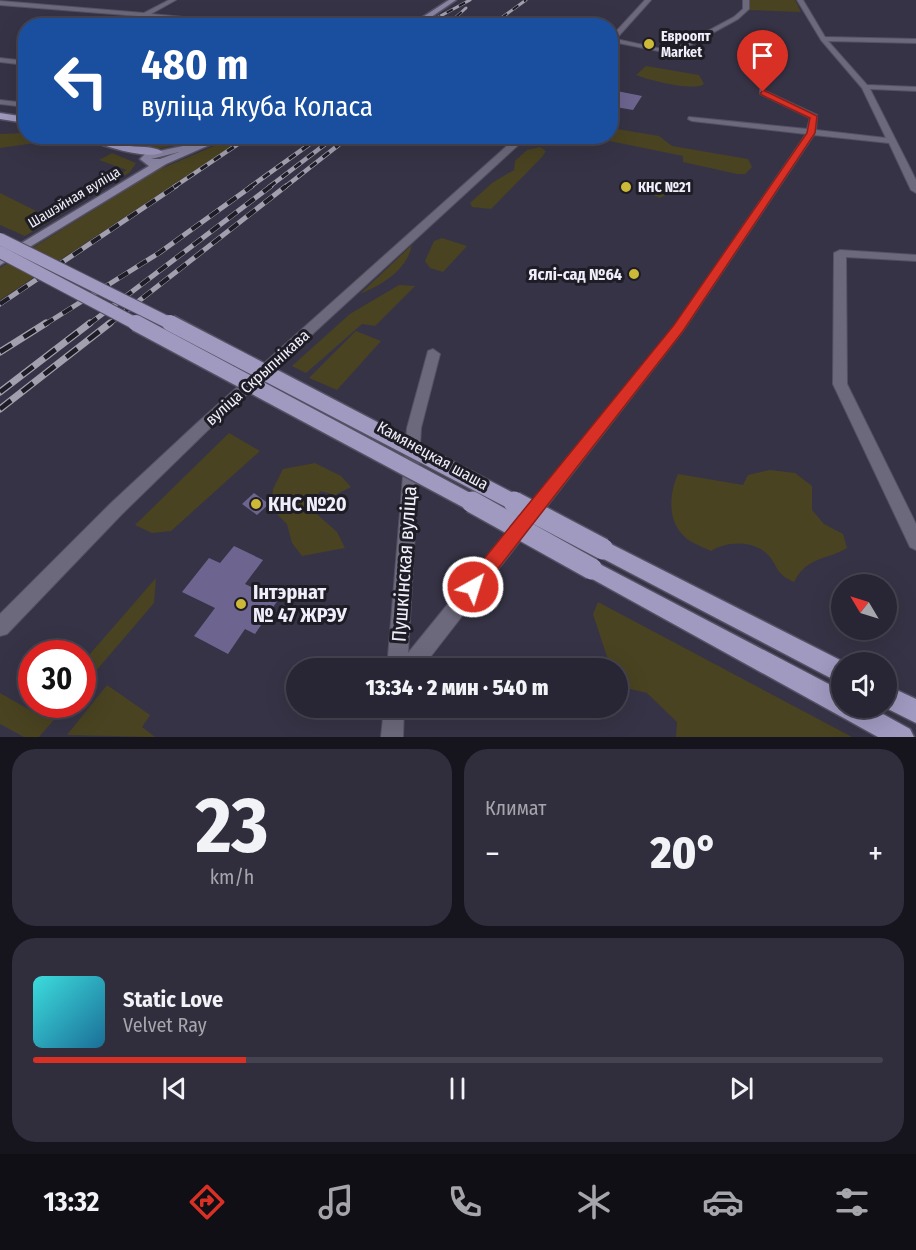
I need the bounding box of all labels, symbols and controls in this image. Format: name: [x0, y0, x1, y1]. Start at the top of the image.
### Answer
place label: Евроопт Market: [661, 28, 712, 61]
pin: [737, 30, 788, 92]
marker: Евроопт Market: [642, 37, 656, 51]
icon: arrive: [746, 39, 779, 72]
text: 480 m: [141, 40, 248, 90]
icon: left: [42, 42, 120, 120]
text: вуліца Якуба Коласа: [141, 91, 373, 123]
street label: Шашэйная вуліца: [25, 163, 124, 232]
place label: КНС №21: [638, 179, 691, 196]
marker: КНС №21: [619, 180, 633, 194]
place label: Яслі-сад №64: [529, 265, 622, 284]
marker: Яслі-сад №64: [627, 267, 641, 281]
street label: вуліца Скрыпнікава: [201, 326, 313, 429]
street label: Камянецкая шаша: [374, 417, 492, 494]
street label: Пушкінская вуліца: [387, 485, 421, 643]
place label: КНС №20: [268, 492, 347, 516]
marker: КНС №20: [249, 497, 263, 511]
position arrow: [441, 555, 505, 619]
north arrow: [831, 574, 897, 640]
map controls: [831, 574, 897, 718]
place label: Інтэрнат № 47 ЖРЭУ: [253, 580, 347, 627]
marker: Інтэрнат № 47 ЖРЭУ: [234, 597, 248, 611]
speed limit sign: 30: [18, 640, 96, 718]
button: sound: [831, 652, 897, 718]
text: 13:34 · 2 мин · 540 m: [366, 674, 548, 701]
text: 23: [195, 779, 269, 873]
text: Климат: [485, 796, 546, 820]
text: 20°: [650, 826, 717, 880]
text: −: [485, 834, 500, 874]
text: +: [868, 834, 883, 874]
text: km/h: [210, 865, 254, 889]
text: Static Love: [123, 986, 223, 1013]
text: Velvet Ray: [123, 1013, 207, 1037]
icon: previous: [158, 1072, 191, 1105]
icon: pause: [441, 1072, 474, 1105]
icon: next: [725, 1072, 758, 1105]
icon: directions: [186, 1181, 228, 1223]
icon: music: [315, 1181, 357, 1223]
icon: phone: [444, 1181, 486, 1223]
icon: climate: [573, 1181, 615, 1223]
icon: car: [702, 1181, 744, 1223]
icon: filters: [831, 1181, 873, 1223]
text: 13:32: [43, 1186, 99, 1218]

